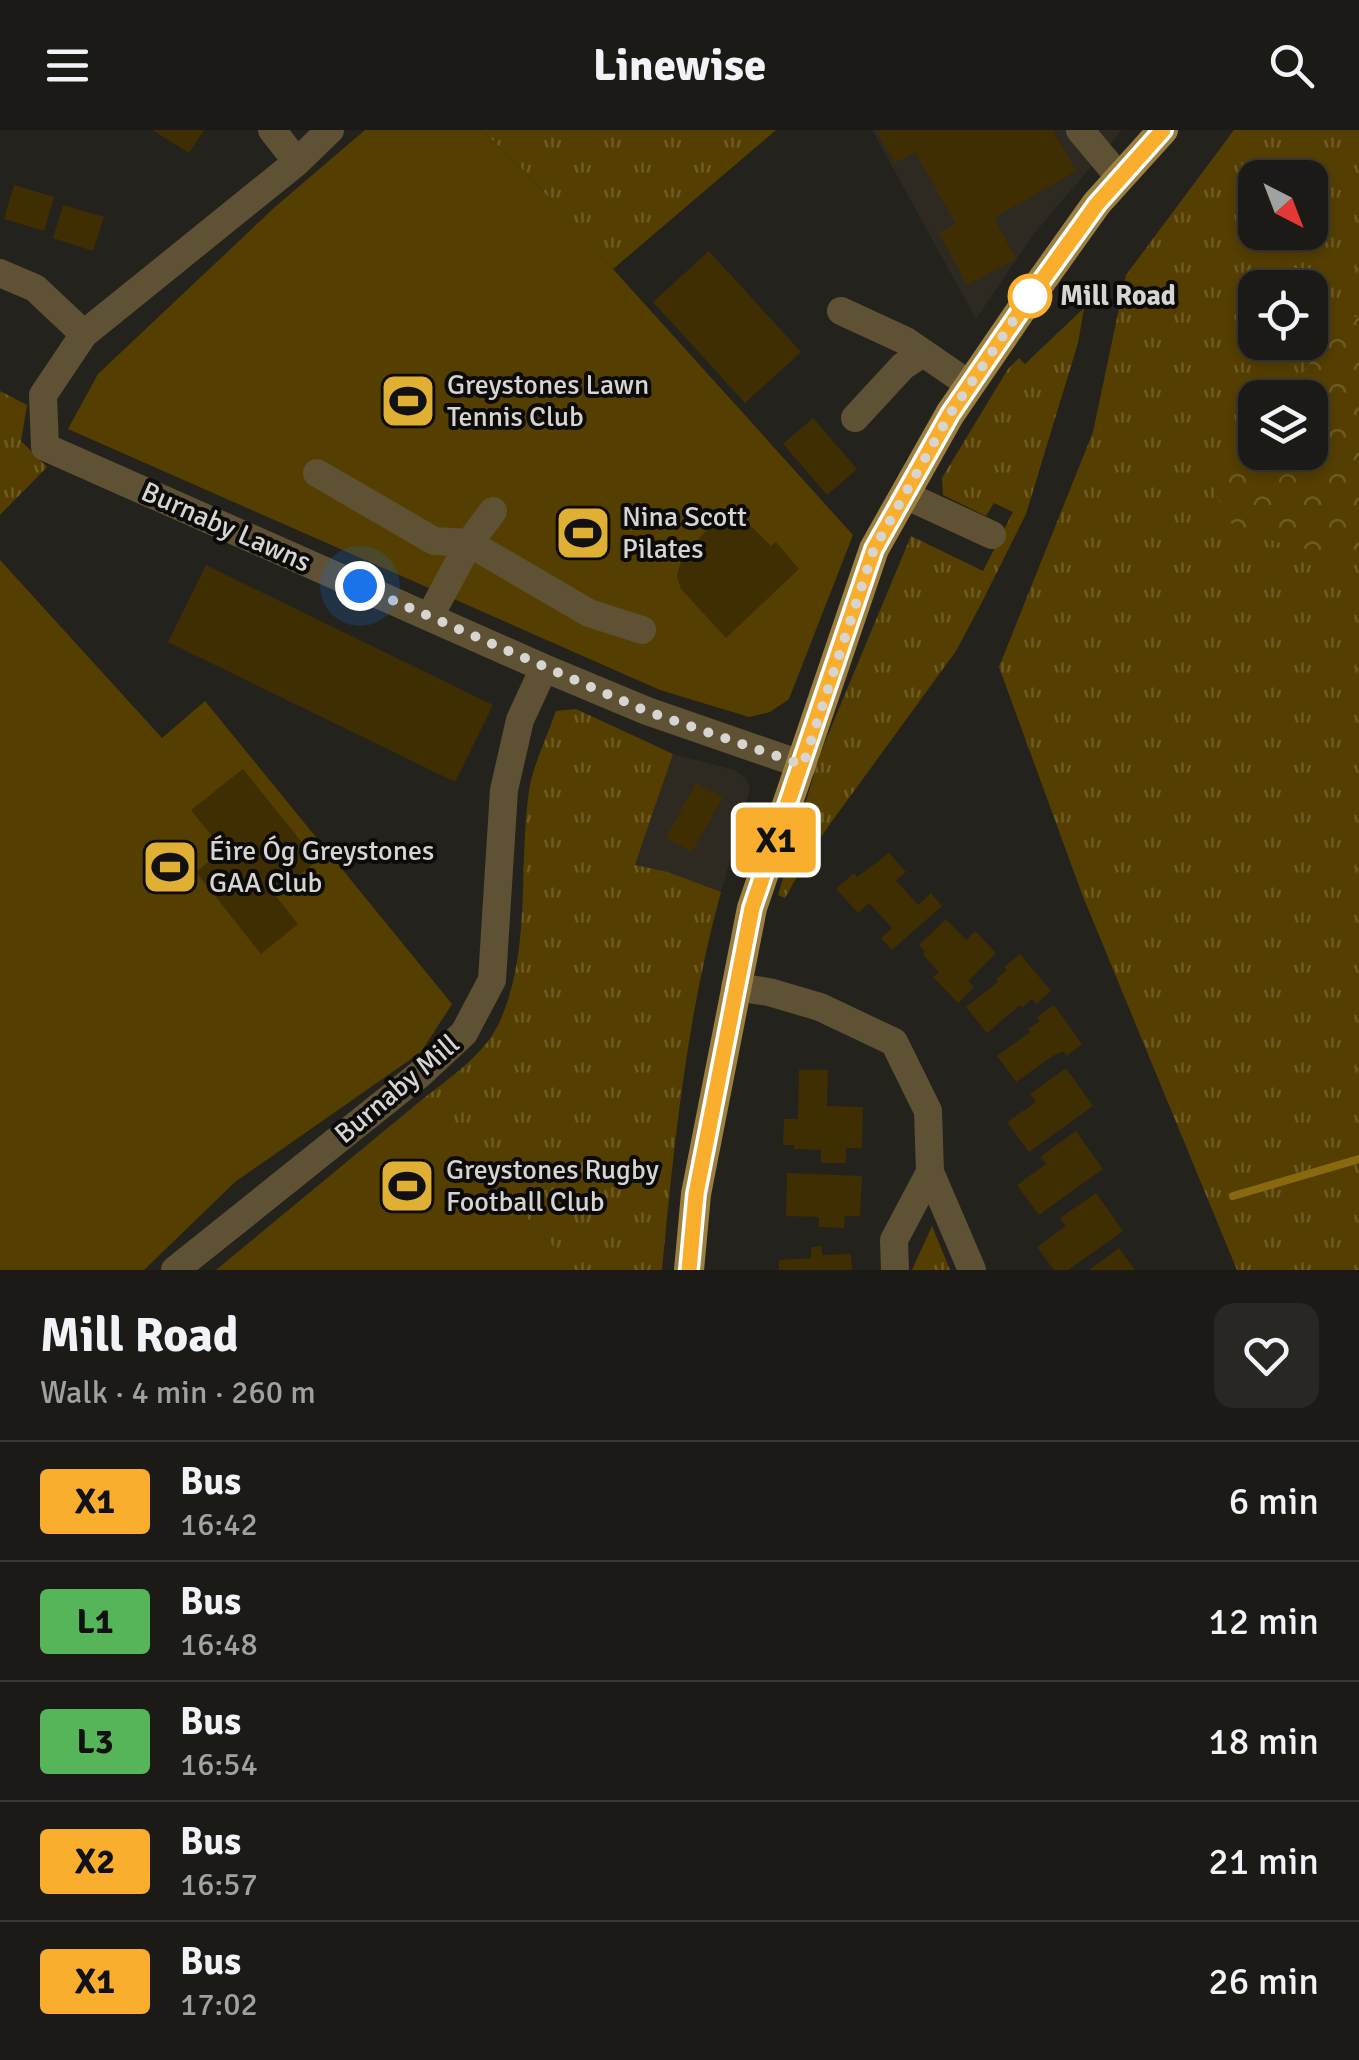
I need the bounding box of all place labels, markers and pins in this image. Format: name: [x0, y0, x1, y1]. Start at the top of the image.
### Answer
marker: Mill Road: [1009, 275, 1051, 317]
place label: Mill Road: [1060, 279, 1176, 313]
place label: Greystones Lawn Tennis Club: [447, 368, 649, 434]
sports icon: Greystones Lawn Tennis Club: [378, 371, 438, 431]
place label: Nina Scott Pilates: [622, 500, 747, 566]
sports icon: Nina Scott Pilates: [553, 503, 613, 563]
place label: Éire Óg Greystones GAA Club: [209, 834, 434, 900]
sports icon: Éire Óg Greystones GAA Club: [140, 837, 200, 897]
place label: Greystones Rugby Football Club: [446, 1153, 659, 1219]
sports icon: Greystones Rugby Football Club: [377, 1156, 437, 1216]

